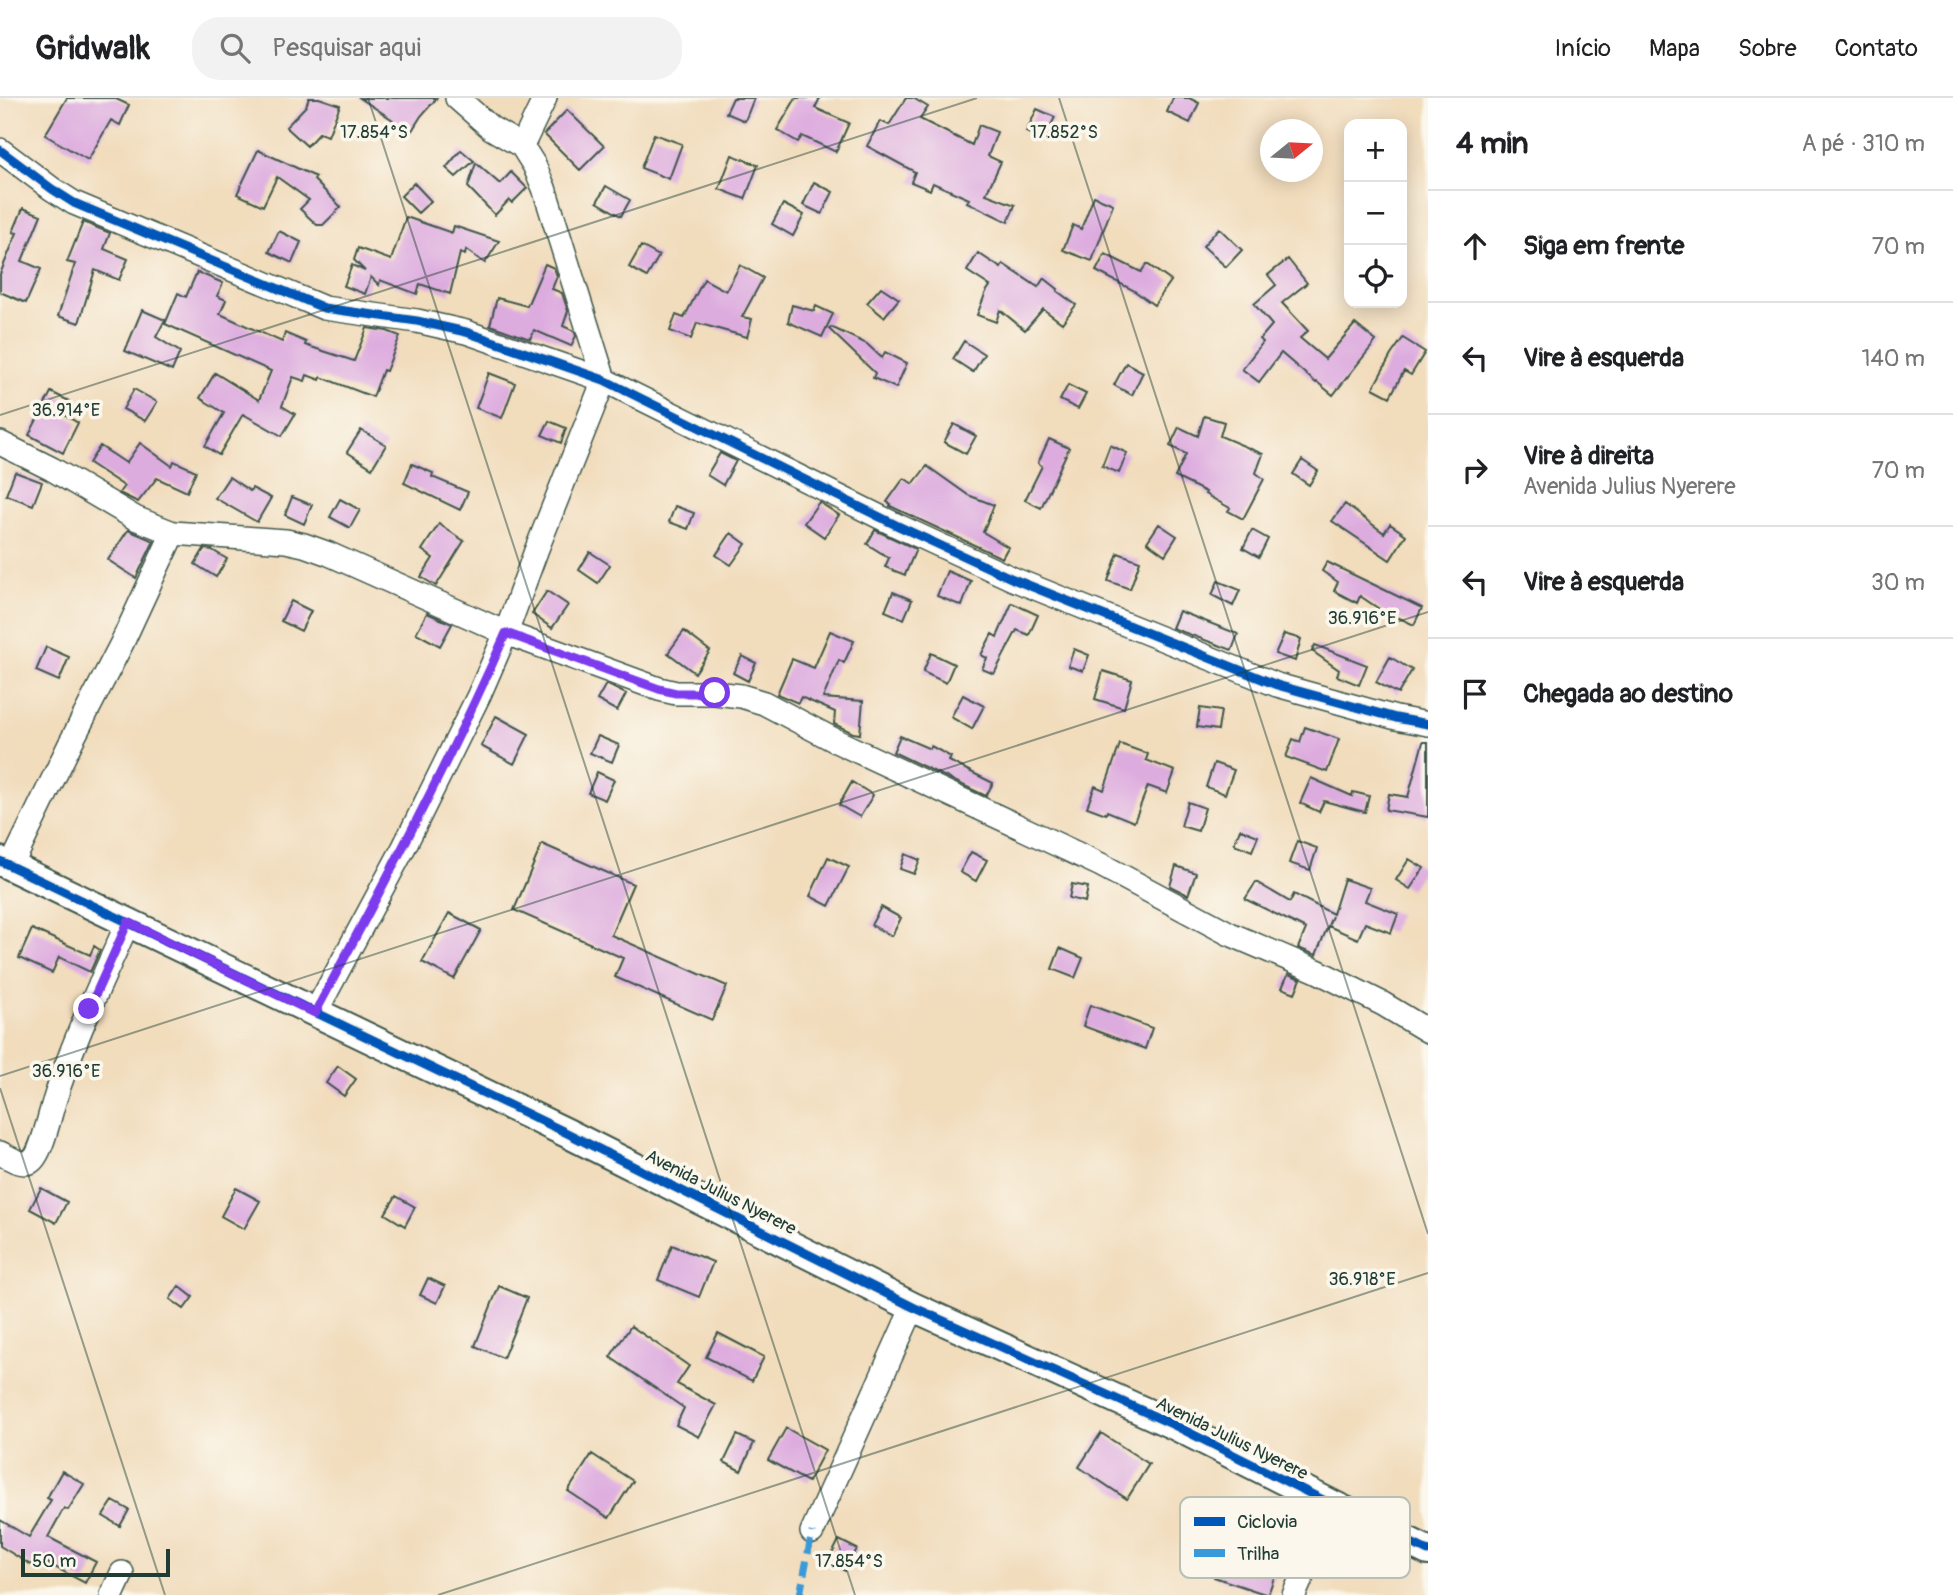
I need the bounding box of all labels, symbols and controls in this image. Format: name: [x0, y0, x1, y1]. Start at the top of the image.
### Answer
search box: [192, 17, 682, 80]
text: Gridwalk: [35, 28, 150, 69]
icon: search: [216, 29, 254, 67]
text: Pesquisar aqui: [272, 32, 421, 64]
text: Início: [1555, 34, 1611, 63]
text: Mapa: [1649, 34, 1700, 63]
text: Sobre: [1738, 34, 1797, 63]
text: Contato: [1835, 34, 1918, 63]
north arrow: [1260, 119, 1323, 182]
map controls: [1344, 119, 1407, 308]
button: +: [1344, 119, 1407, 182]
text: 17.854°S: [340, 121, 408, 144]
text: 17.852°S: [1030, 121, 1098, 144]
text: 4 min: [1456, 125, 1529, 162]
text: A pé · 310 m: [1802, 129, 1925, 158]
button: −: [1344, 182, 1407, 245]
icon: ahead: [1456, 227, 1494, 265]
text: Siga em frente: [1523, 230, 1684, 262]
text: 70 m: [1872, 232, 1925, 261]
button: locate: [1344, 245, 1407, 308]
icon: left: [1456, 339, 1494, 377]
text: Vire à esquerda: [1523, 342, 1684, 374]
text: 140 m: [1862, 344, 1925, 373]
text: 36.914°E: [32, 399, 100, 422]
text: Vire à direita: [1523, 440, 1654, 472]
icon: right: [1456, 451, 1494, 489]
text: 70 m: [1872, 456, 1925, 485]
text: Avenida Julius Nyerere: [1523, 472, 1736, 501]
icon: left: [1456, 563, 1494, 601]
text: Vire à esquerda: [1523, 566, 1684, 598]
text: 30 m: [1871, 568, 1925, 597]
text: 36.916°E: [1328, 607, 1396, 630]
icon: arrive: [1456, 675, 1494, 713]
route start: [699, 677, 730, 708]
text: Chegada ao destino: [1523, 678, 1733, 710]
route end: [73, 993, 104, 1024]
text: 36.916°E: [32, 1060, 100, 1083]
street label: Avenida Julius Nyerere: [641, 1144, 800, 1241]
text: 36.918°E: [1328, 1268, 1396, 1291]
street label: Avenida Julius Nyerere: [1152, 1392, 1312, 1485]
legend: [1180, 1497, 1410, 1578]
text: Ciclovia: [1237, 1510, 1297, 1534]
text: Trilha: [1237, 1542, 1280, 1566]
scale bar: [21, 1546, 170, 1578]
text: 50 m: [32, 1549, 76, 1573]
text: 17.854°S: [815, 1550, 883, 1573]

